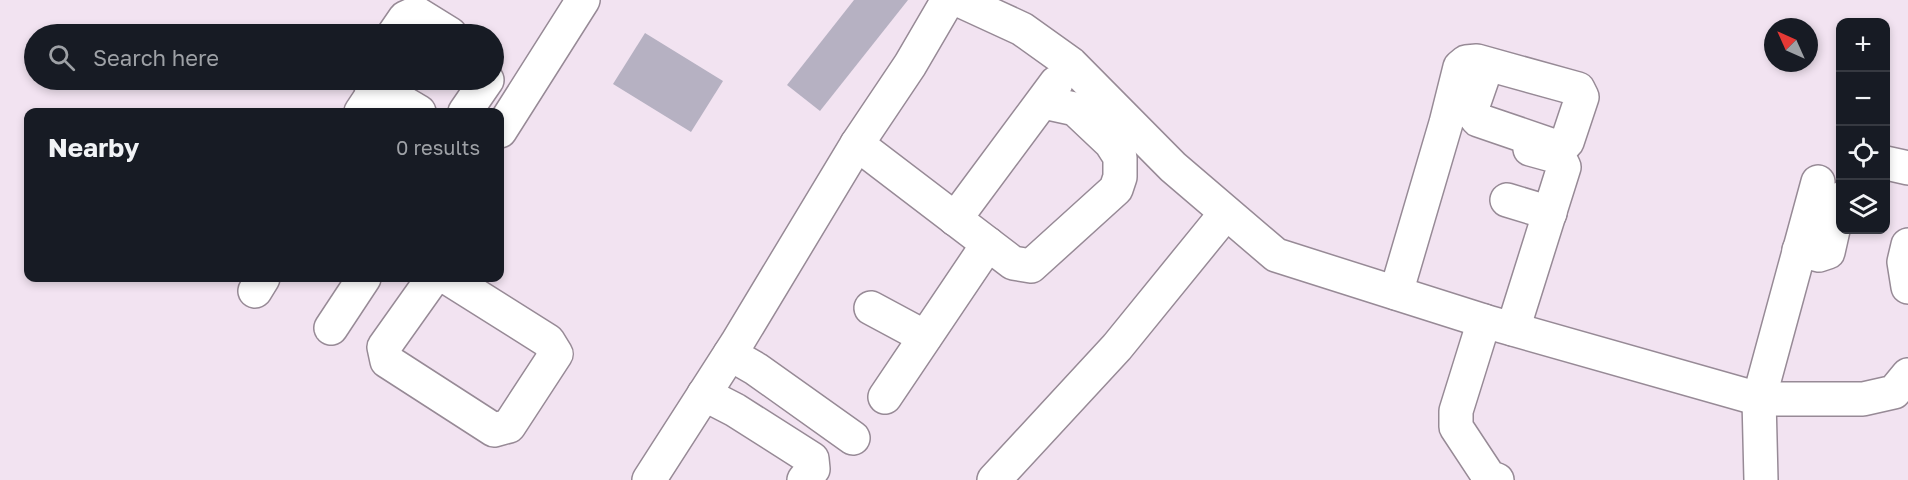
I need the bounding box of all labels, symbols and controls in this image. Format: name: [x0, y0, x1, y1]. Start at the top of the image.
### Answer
north arrow: [1764, 18, 1818, 72]
map controls: [1836, 18, 1890, 234]
button: +: [1836, 18, 1890, 72]
search box: [24, 24, 504, 90]
icon: search: [45, 41, 78, 74]
text: Search here: [93, 44, 219, 71]
button: −: [1836, 72, 1890, 126]
button: locate: [1836, 126, 1890, 180]
text: Nearby: [48, 132, 139, 163]
text: 0 results: [396, 135, 480, 159]
button: layers: [1836, 180, 1890, 234]

